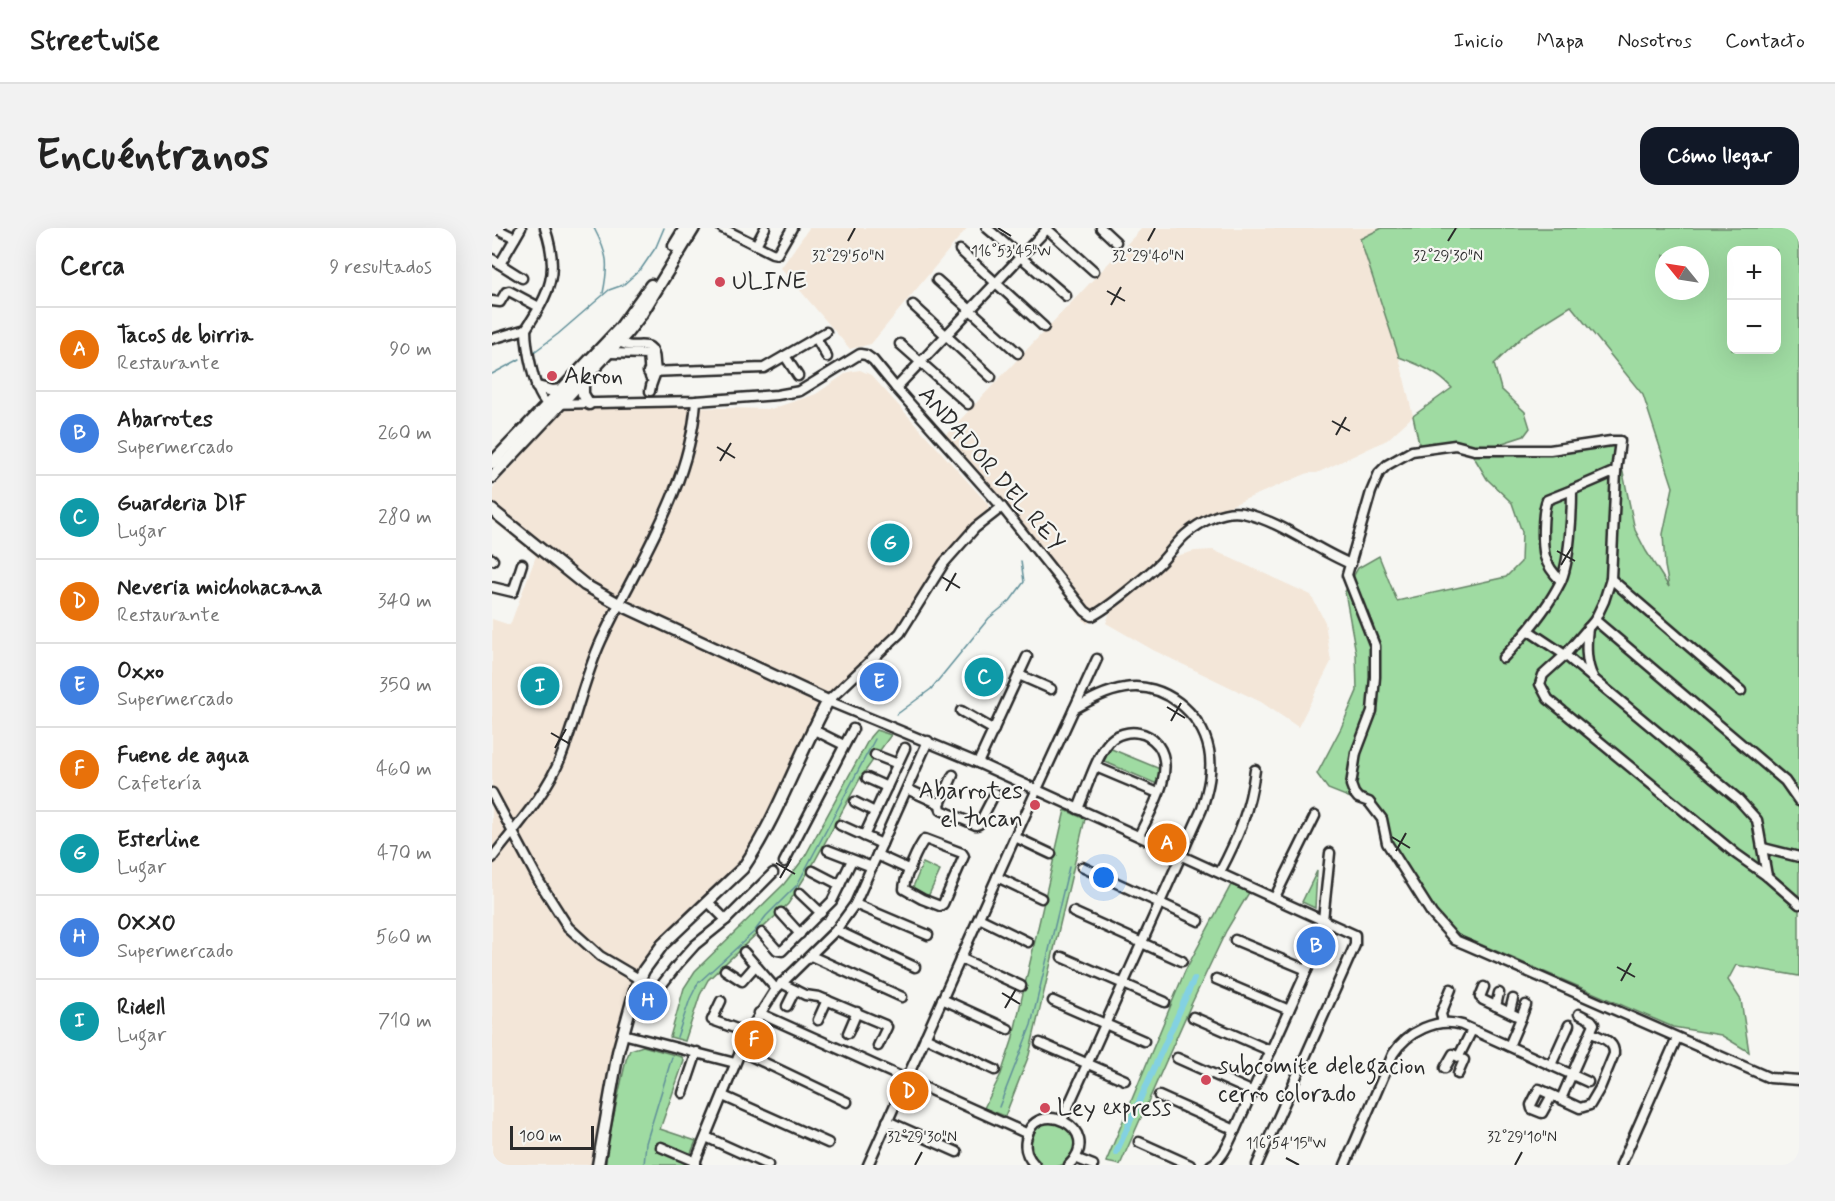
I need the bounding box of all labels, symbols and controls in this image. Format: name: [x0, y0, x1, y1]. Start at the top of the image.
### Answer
text: Streetwise: [30, 23, 160, 60]
text: Inicio: [1454, 27, 1504, 55]
text: Mapa: [1537, 27, 1584, 55]
text: Nosotros: [1617, 27, 1692, 55]
text: Contacto: [1725, 27, 1805, 55]
button: Cómo llegar: [1640, 127, 1799, 185]
text: Encuéntranos: [36, 129, 269, 184]
text: 116°53'45"W: [971, 242, 1051, 262]
north arrow: [1655, 246, 1709, 300]
map controls: [1727, 246, 1781, 354]
button: +: [1727, 246, 1781, 300]
text: 32°29'50"N: [812, 247, 884, 267]
text: 32°29'40"N: [1112, 247, 1184, 267]
text: 32°29'30"N: [1413, 247, 1483, 267]
text: Cerca: [60, 250, 125, 284]
text: 9 resultados: [329, 254, 432, 281]
place label: ULINE: [732, 267, 807, 298]
marker: ULINE: [713, 275, 727, 289]
button: −: [1727, 300, 1781, 354]
text: Tacos de birria: [117, 322, 253, 350]
text: A: [73, 336, 86, 363]
text: 90 m: [389, 336, 432, 363]
text: Restaurante: [117, 350, 220, 377]
place label: Akron: [564, 361, 623, 392]
marker: Akron: [545, 369, 559, 383]
street label: ANDADOR DEL REY: [911, 380, 1071, 558]
text: Abarrotes: [117, 406, 213, 434]
text: B: [73, 420, 86, 447]
text: 260 m: [378, 420, 432, 447]
text: Supermercado: [117, 434, 233, 461]
text: Guarderia DIF: [117, 490, 247, 518]
text: C: [72, 504, 87, 531]
text: 280 m: [378, 504, 432, 531]
text: Lugar: [117, 518, 166, 545]
pin: G: [870, 520, 910, 566]
text: Neveria michohacana: [117, 574, 323, 602]
text: D: [73, 588, 86, 615]
text: 340 m: [377, 588, 432, 615]
text: Restaurante: [117, 602, 220, 629]
pin: C: [964, 654, 1004, 700]
text: Oxxo: [117, 658, 164, 686]
pin: E: [860, 660, 898, 704]
pin: I: [520, 664, 560, 708]
text: E: [74, 672, 85, 699]
text: 350 m: [379, 672, 432, 699]
text: Supermercado: [117, 686, 233, 713]
text: Fuene de agua: [117, 742, 250, 770]
text: F: [74, 756, 85, 783]
text: 460 m: [376, 756, 432, 783]
text: Cafetería: [117, 770, 202, 797]
place label: Abarrotes el tucan: [919, 776, 1023, 835]
marker: Abarrotes el tucan: [1028, 798, 1042, 812]
pin: A: [1148, 820, 1186, 866]
text: Esterline: [117, 826, 200, 854]
text: G: [73, 840, 86, 867]
text: 470 m: [377, 840, 432, 867]
text: Lugar: [117, 854, 166, 881]
your location: [1089, 863, 1118, 892]
text: OXXO: [117, 910, 176, 938]
text: H: [73, 924, 86, 951]
text: 560 m: [376, 924, 432, 951]
pin: B: [1296, 924, 1336, 968]
text: Supermercado: [117, 938, 233, 965]
pin: H: [628, 978, 668, 1024]
text: Ridell: [117, 994, 166, 1022]
text: I: [74, 1008, 85, 1035]
text: 710 m: [378, 1008, 432, 1035]
pin: F: [734, 1018, 774, 1062]
text: Lugar: [117, 1022, 166, 1049]
place label: subcomite delegacion cerro colorado: [1218, 1051, 1426, 1110]
pin: D: [890, 1068, 928, 1114]
marker: subcomite delegacion cerro colorado: [1199, 1073, 1213, 1087]
place label: Ley express: [1057, 1093, 1172, 1124]
marker: Ley express: [1038, 1101, 1052, 1115]
scale bar: [510, 1123, 594, 1150]
text: 100 m: [519, 1126, 562, 1147]
text: 32°29'30"N: [887, 1128, 957, 1148]
text: 32°29'10"N: [1487, 1128, 1557, 1148]
text: 116°54'15"W: [1246, 1134, 1326, 1154]

